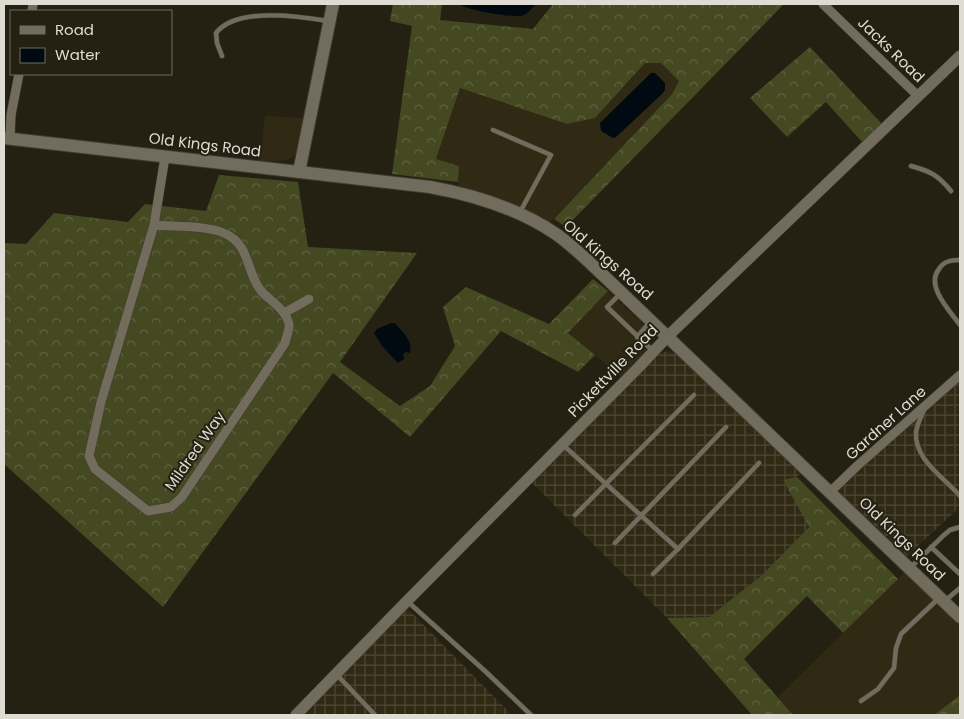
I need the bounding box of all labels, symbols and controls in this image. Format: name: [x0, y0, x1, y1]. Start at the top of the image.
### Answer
legend: [10, 10, 172, 75]
street label: Jacks Road: [853, 12, 929, 87]
text: Road: [55, 19, 94, 40]
text: Water: [55, 44, 101, 65]
street label: Old Kings Road: [148, 127, 262, 162]
street label: Old Kings Road: [559, 215, 658, 305]
street label: Pickettville Road: [563, 320, 662, 422]
street label: Gardner Lane: [841, 381, 930, 464]
street label: Mildred Way: [159, 406, 230, 495]
street label: Old Kings Road: [854, 492, 950, 585]

